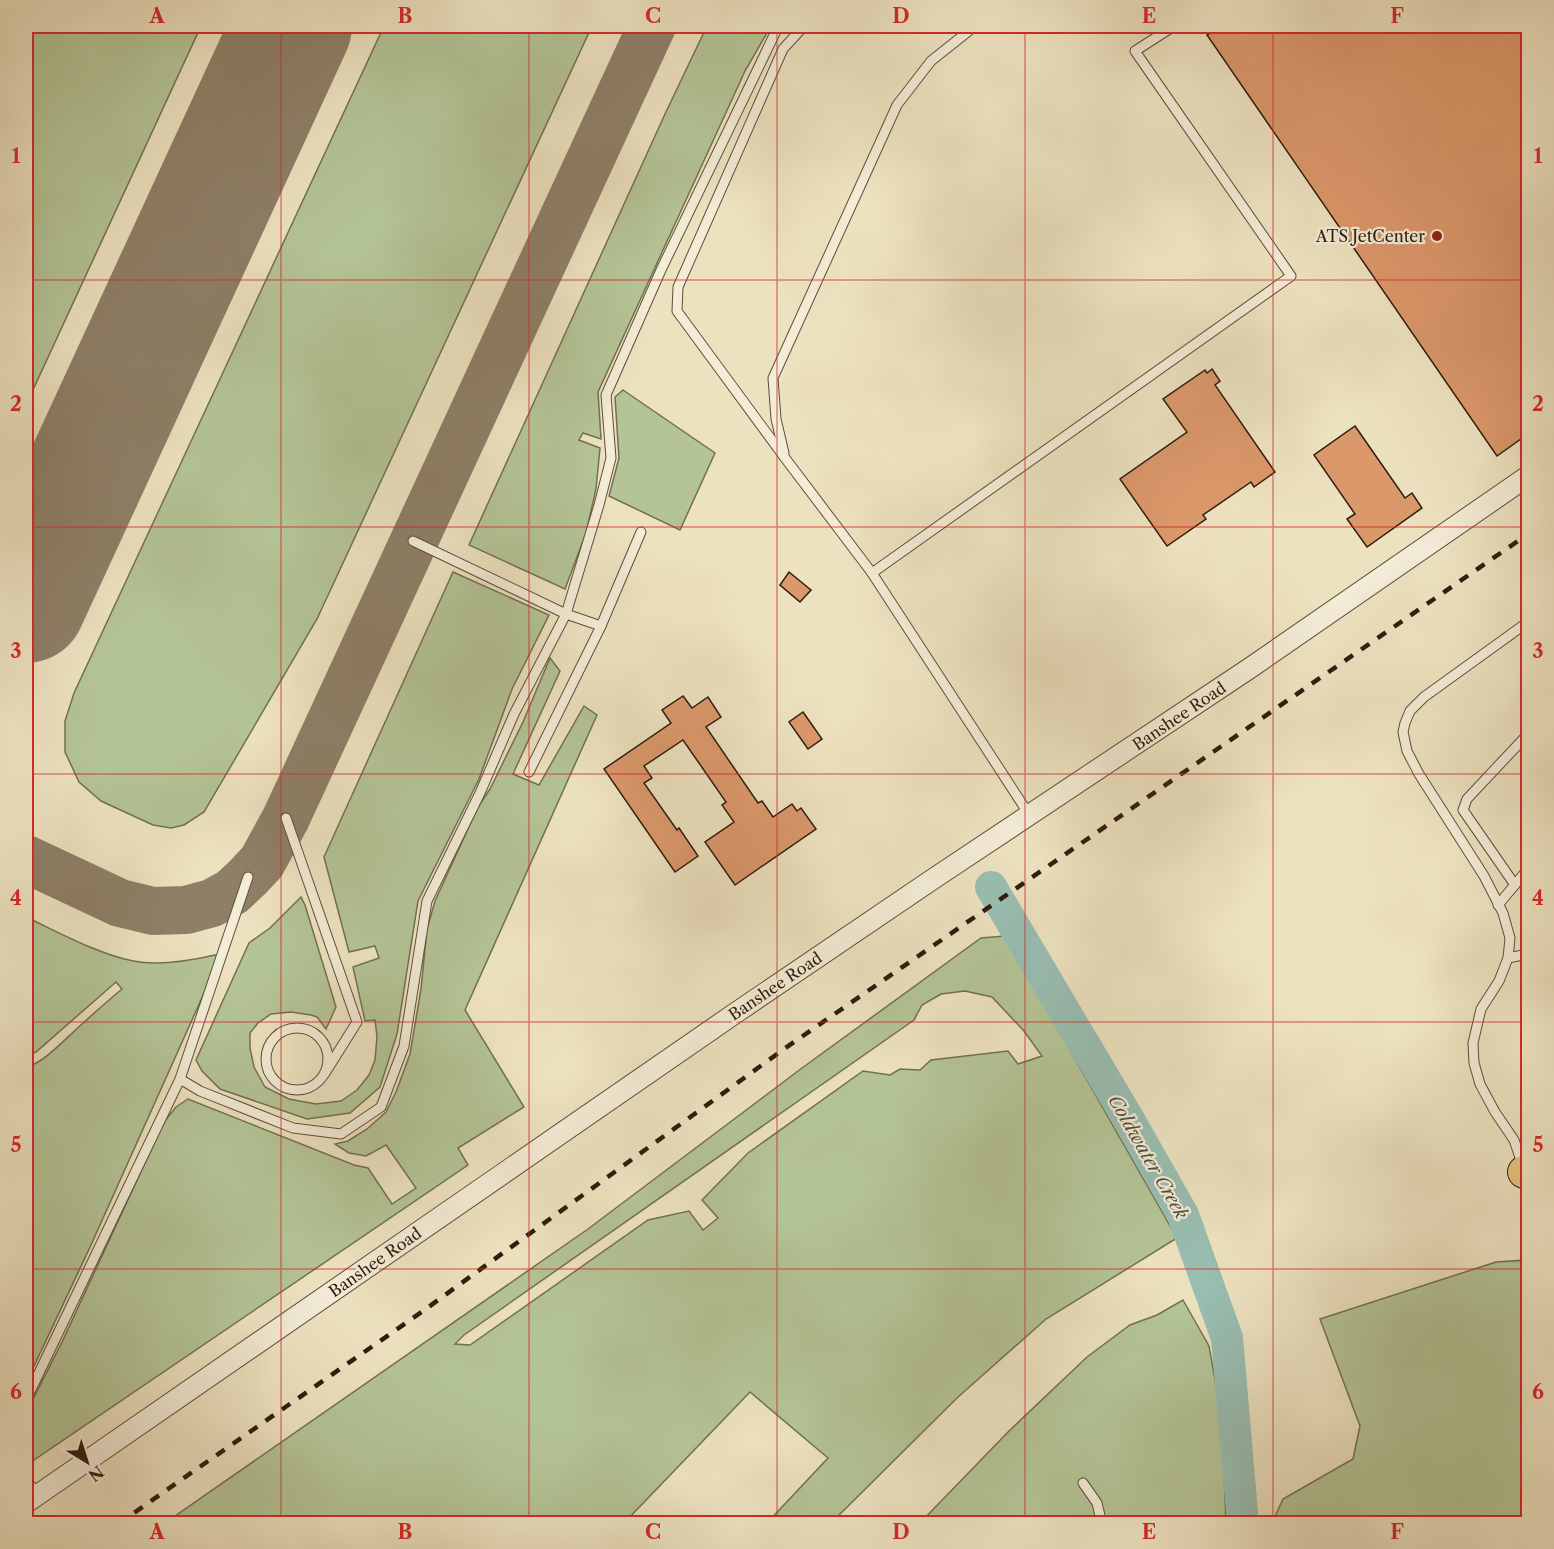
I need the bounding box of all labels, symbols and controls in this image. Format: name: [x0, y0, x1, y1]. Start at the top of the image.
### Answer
text: A: [148, 4, 165, 28]
text: B: [398, 4, 413, 28]
text: C: [645, 4, 661, 28]
text: D: [892, 4, 910, 28]
text: E: [1142, 4, 1156, 28]
text: F: [1390, 4, 1404, 28]
text: 1: [12, 144, 21, 168]
text: 1: [1534, 144, 1543, 168]
place label: ATS JetCenter: [1315, 226, 1425, 246]
marker: ATS JetCenter: [1430, 229, 1444, 243]
text: 2: [10, 392, 22, 416]
text: 2: [1532, 392, 1544, 416]
text: 3: [10, 639, 22, 663]
text: 3: [1532, 639, 1544, 663]
street label: Banshee Road: [1128, 677, 1230, 755]
text: 4: [10, 886, 22, 910]
text: 4: [1532, 886, 1544, 910]
street label: Banshee Road: [724, 947, 826, 1025]
water label: Coldwater Creek: [1104, 1091, 1193, 1224]
text: 5: [10, 1133, 22, 1157]
text: 5: [1532, 1133, 1544, 1157]
street label: Banshee Road: [325, 1223, 425, 1301]
text: 6: [10, 1380, 22, 1404]
text: 6: [1532, 1380, 1544, 1404]
north arrow: [57, 1432, 117, 1492]
text: N: [85, 1462, 108, 1486]
text: A: [148, 1520, 165, 1544]
text: B: [398, 1520, 413, 1544]
text: C: [645, 1520, 661, 1544]
text: D: [892, 1520, 910, 1544]
text: E: [1142, 1520, 1156, 1544]
text: F: [1390, 1520, 1404, 1544]

